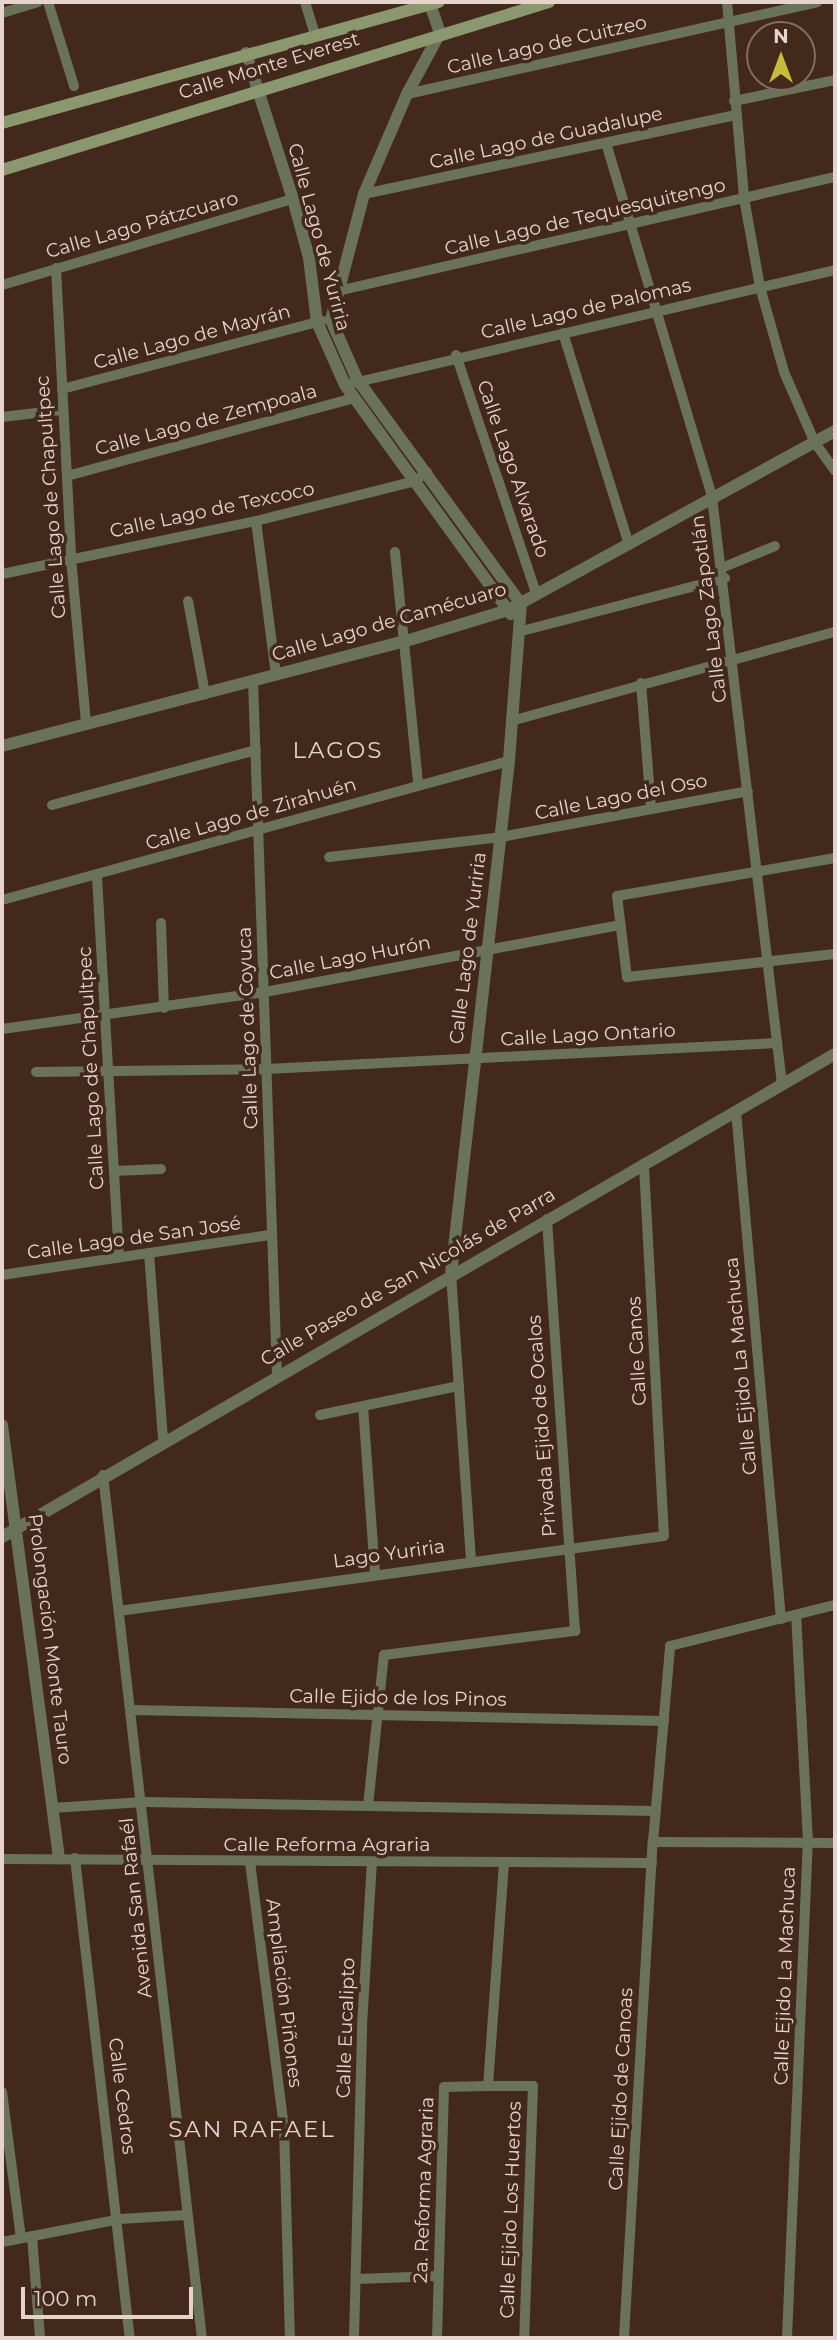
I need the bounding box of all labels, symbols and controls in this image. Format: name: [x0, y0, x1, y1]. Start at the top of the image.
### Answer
street label: Calle Lago de Cuitzeo: [445, 11, 649, 79]
north arrow: [746, 21, 816, 91]
text: N: [773, 25, 789, 48]
street label: Calle Monte Everest: [176, 28, 362, 104]
street label: Calle Lago de Guadalupe: [427, 102, 665, 174]
street label: Calle Lago de Yuriria: [283, 141, 355, 333]
street label: Calle Lago de Tequesquitengo: [442, 174, 728, 260]
street label: Calle Lago Pátzcuaro: [43, 187, 241, 263]
street label: Calle Lago de Palomas: [479, 274, 693, 344]
street label: Calle Lago de Mayrán: [91, 300, 293, 374]
street label: Calle Lago de Chapultpec: [31, 375, 71, 619]
street label: Calle Lago Alvarado: [472, 377, 554, 561]
street label: Calle Lago de Zempoala: [93, 379, 319, 461]
street label: Calle Lago de Texcoco: [108, 477, 316, 543]
street label: Calle Lago Zapotlán: [686, 514, 732, 704]
street label: Calle Lago de Camécuaro: [269, 578, 509, 666]
district label: LAGOS: [293, 736, 383, 764]
street label: Calle Lago del Oso: [533, 769, 709, 825]
street label: Calle Lago de Zirahuén: [143, 773, 359, 855]
street label: Calle Lago de Yuriria: [445, 851, 491, 1045]
street label: Calle Lago de Coyuca: [233, 926, 263, 1130]
street label: Calle Lago Hurón: [267, 931, 433, 985]
street label: Calle Lago de Chapultpec: [73, 946, 109, 1190]
street label: Calle Lago Ontario: [500, 1019, 676, 1051]
street label: Calle Paseo de San Nicolás de Parra: [257, 1183, 559, 1371]
street label: Calle Lago de San José: [26, 1212, 242, 1264]
street label: Calle Ejido La Machuca: [720, 1256, 762, 1476]
street label: Calle Canos: [623, 1296, 651, 1406]
street label: Privada Ejido de Ocalos: [523, 1314, 561, 1538]
street label: Prolongación Monte Tauro: [23, 1512, 77, 1766]
street label: Lago Yuriria: [332, 1535, 446, 1573]
street label: Calle Ejido de los Pinos: [289, 1685, 507, 1711]
street label: Avenida San Rafaél: [115, 1817, 157, 1999]
street label: Calle Reforma Agraria: [224, 1834, 430, 1856]
street label: Calle Ejido La Machuca: [770, 1866, 800, 2086]
street label: Ampliación Piñones: [261, 1897, 307, 2089]
street label: Calle Eucalipto: [332, 1957, 360, 2099]
street label: Calle Ejido de Canoas: [604, 1987, 638, 2191]
street label: Calle Cedros: [104, 2036, 140, 2156]
street label: 2a. Reforma Agraria: [409, 2096, 439, 2284]
street label: Calle Ejido Los Huertos: [496, 2101, 526, 2319]
district label: SAN RAFAEL: [169, 2115, 335, 2143]
scale bar: [24, 2274, 196, 2318]
text: 100 m: [34, 2286, 97, 2311]

